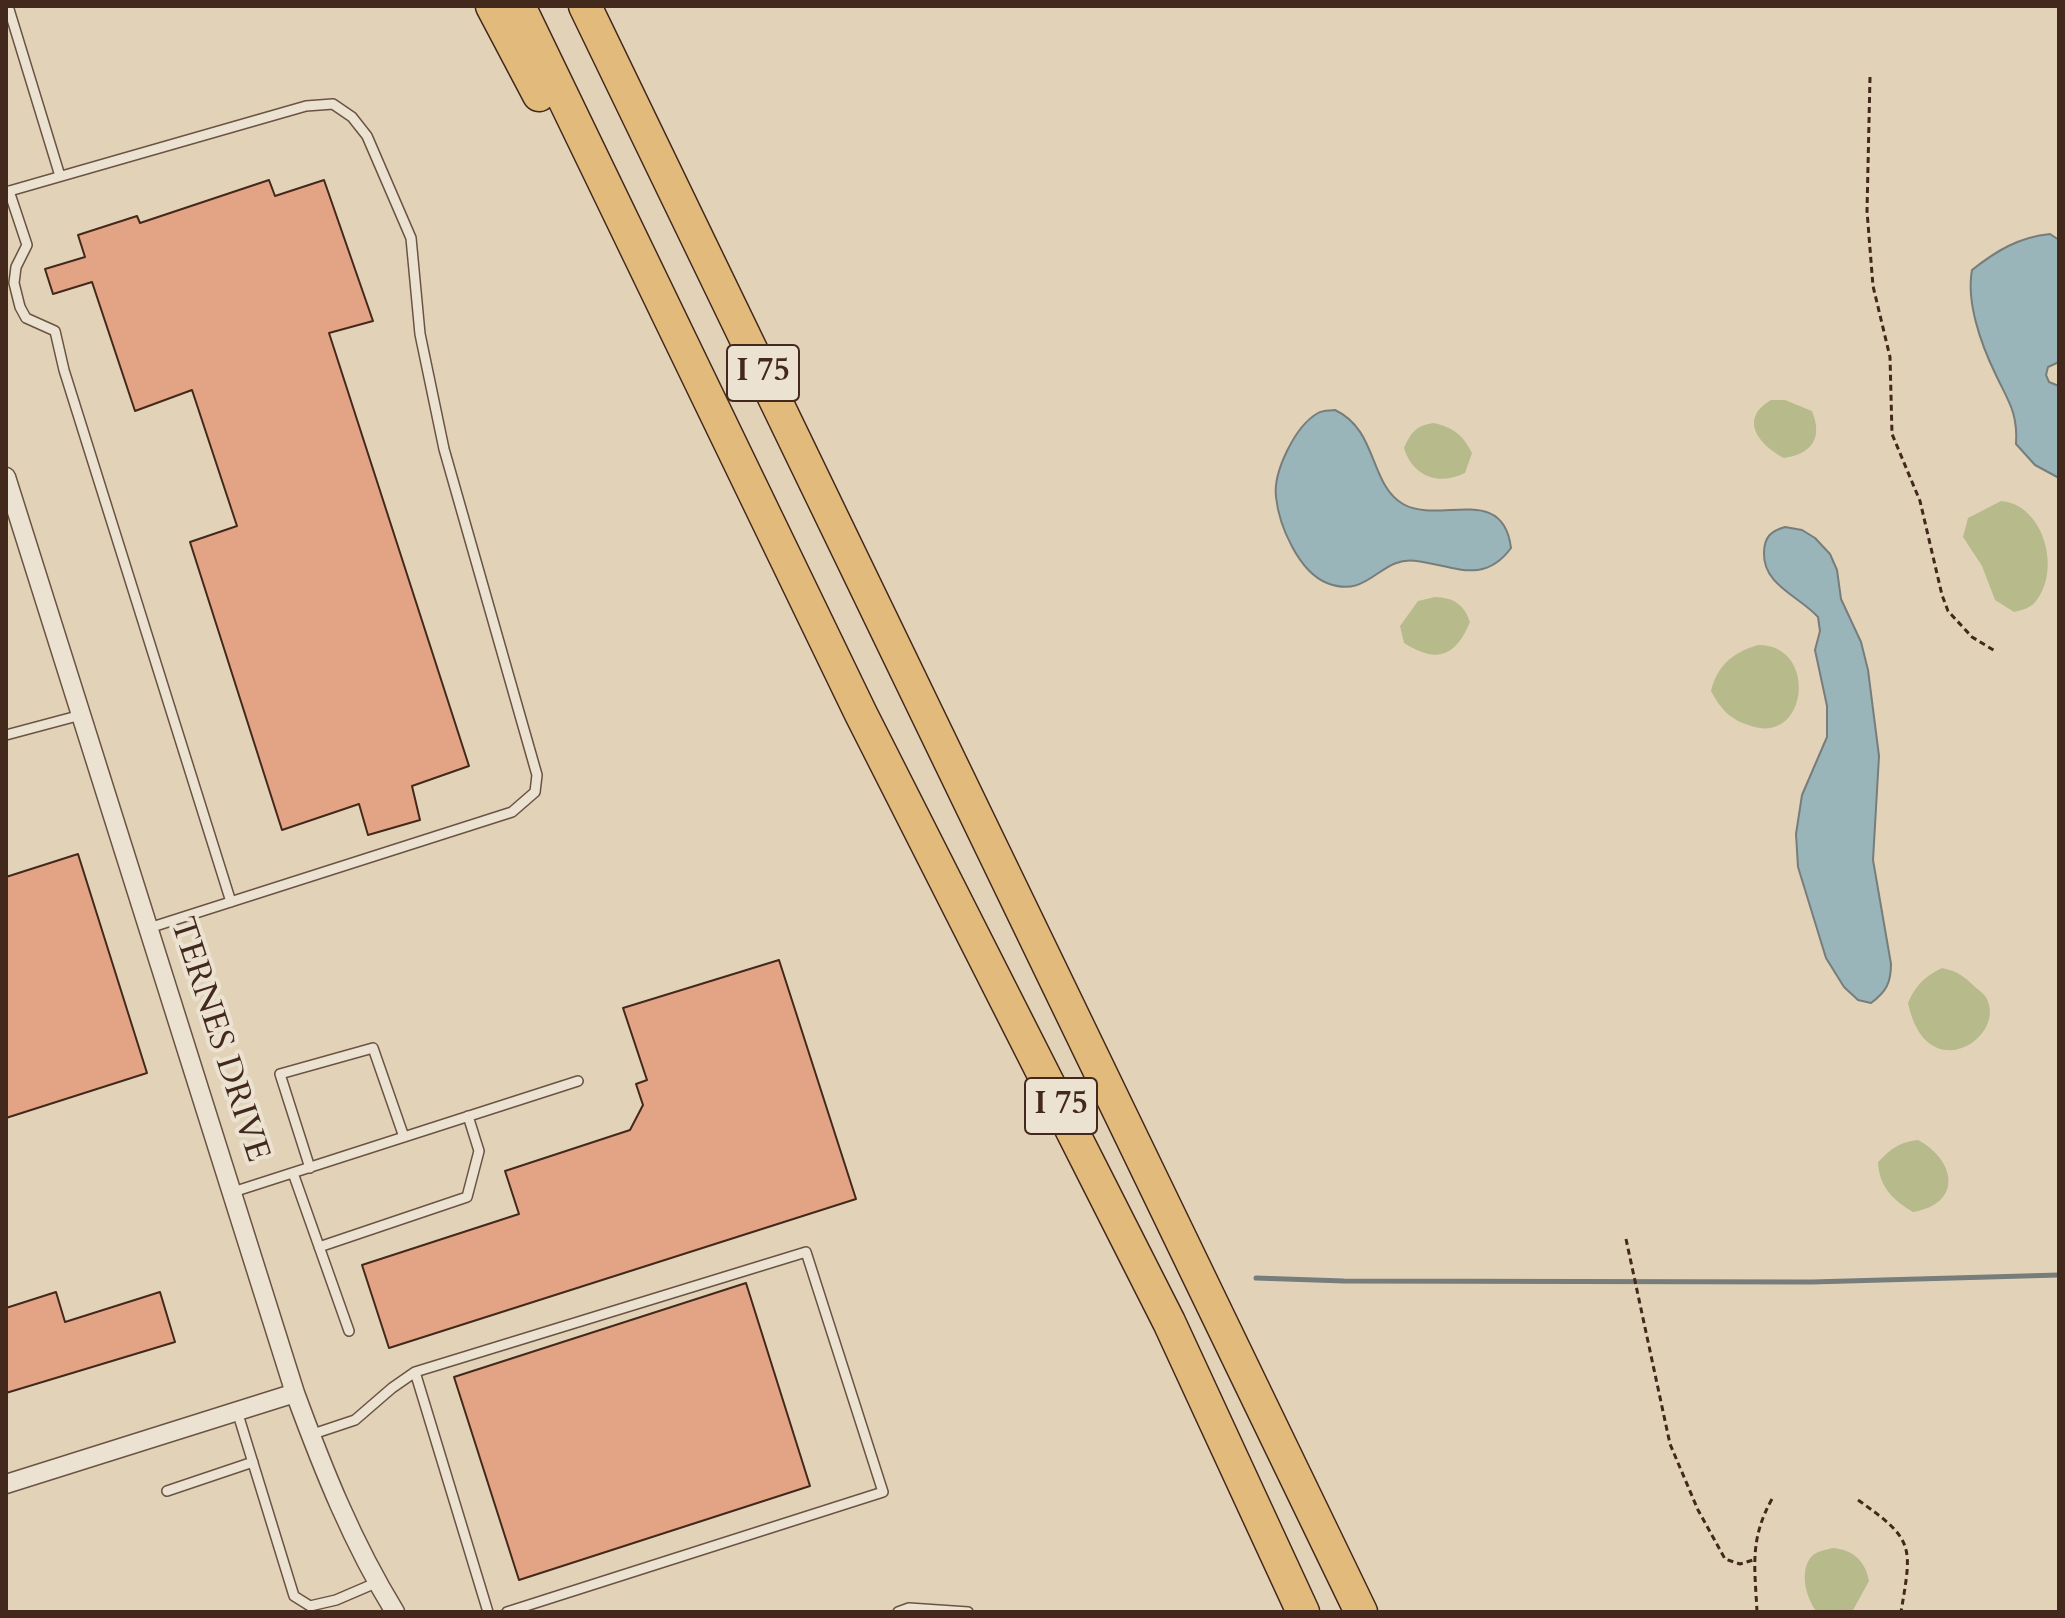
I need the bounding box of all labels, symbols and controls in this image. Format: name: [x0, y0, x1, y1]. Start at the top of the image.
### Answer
road number: I 75: [727, 345, 799, 401]
street label: TERNES DRIVE: [159, 913, 277, 1167]
road number: I 75: [1025, 1078, 1097, 1134]

